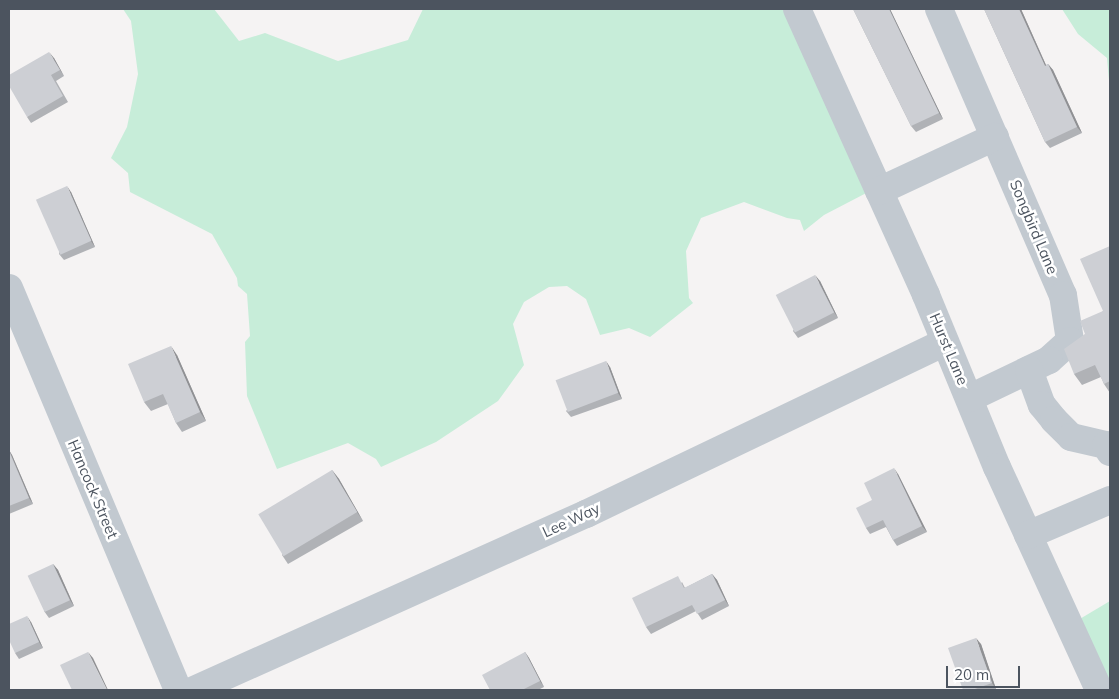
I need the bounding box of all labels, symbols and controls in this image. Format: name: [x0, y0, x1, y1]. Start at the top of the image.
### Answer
street label: Songbird Lane: [1006, 177, 1062, 277]
street label: Hurst Lane: [926, 310, 972, 388]
street label: Hancock Street: [64, 437, 122, 541]
street label: Lee Way: [540, 499, 602, 541]
scale bar: [949, 656, 1023, 688]
text: 20 m: [954, 665, 989, 684]

